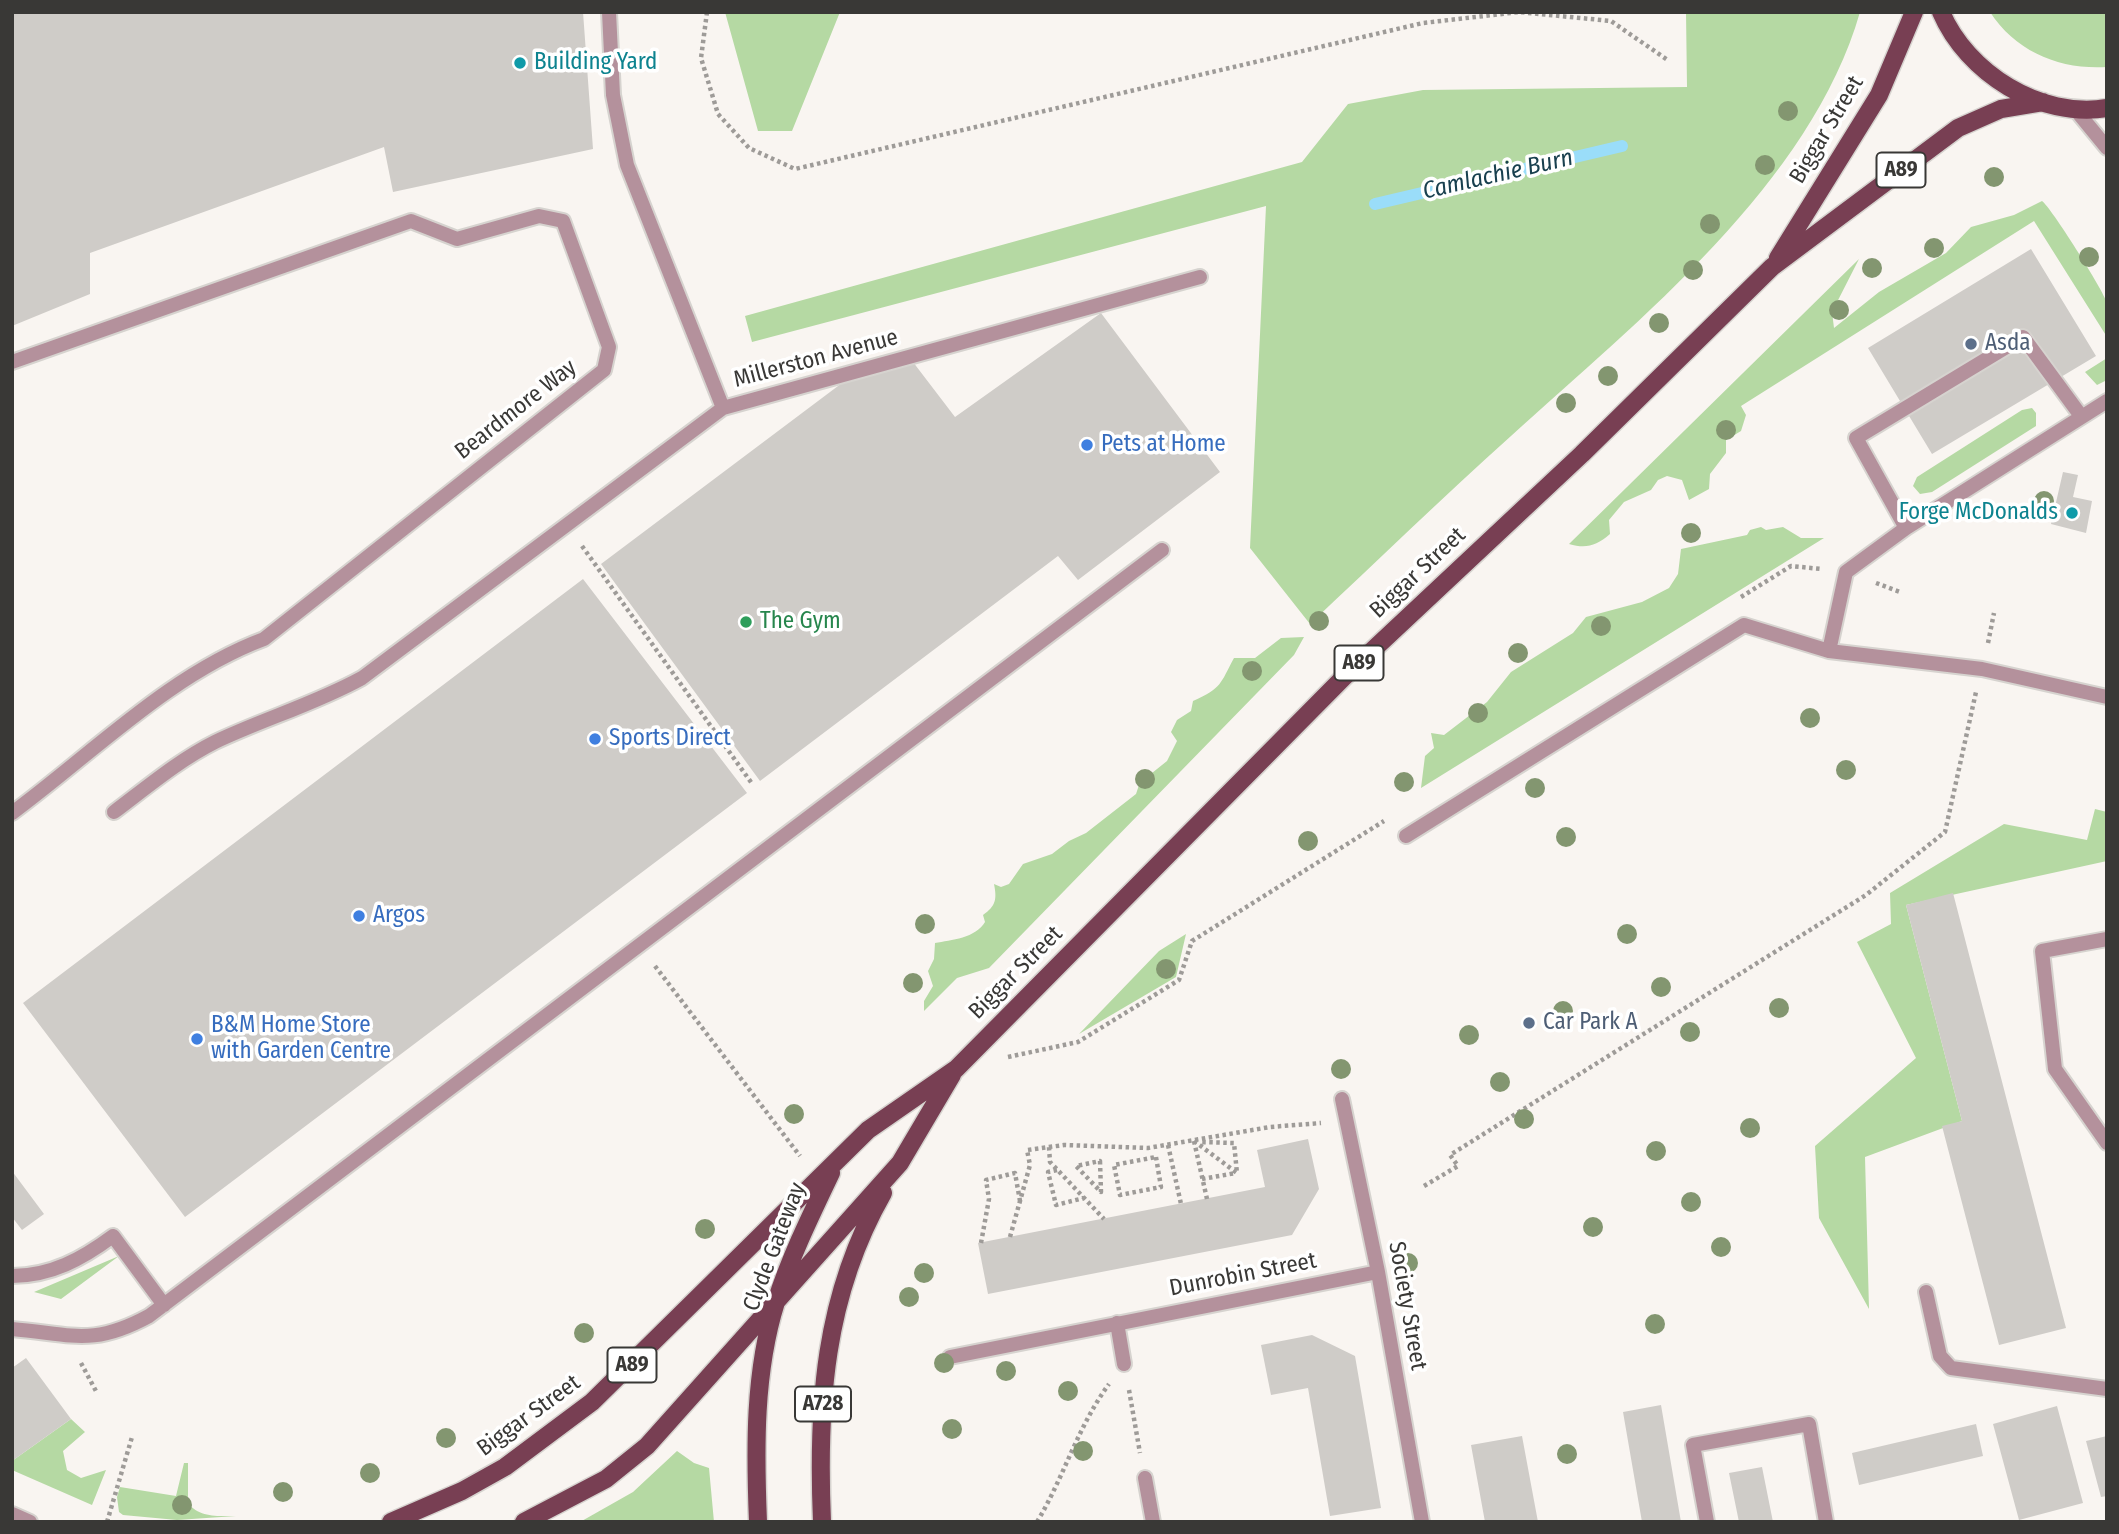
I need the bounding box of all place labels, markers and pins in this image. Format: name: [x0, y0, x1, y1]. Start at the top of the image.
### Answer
place label: Building Yard: [534, 49, 657, 77]
marker: Building Yard: [512, 55, 528, 71]
place label: Asda: [1985, 330, 2031, 358]
marker: Asda: [1963, 336, 1979, 352]
place label: Pets at Home: [1101, 431, 1226, 459]
marker: Pets at Home: [1079, 437, 1095, 453]
place label: Forge McDonalds: [1899, 499, 2058, 527]
marker: Forge McDonalds: [2064, 505, 2080, 521]
place label: The Gym: [760, 608, 841, 636]
marker: The Gym: [738, 614, 754, 630]
place label: Sports Direct: [609, 725, 731, 753]
marker: Sports Direct: [587, 731, 603, 747]
place label: Argos: [373, 902, 425, 930]
marker: Argos: [351, 908, 367, 924]
place label: Car Park A: [1543, 1009, 1638, 1037]
place label: B&M Home Store with Garden Centre: [211, 1012, 391, 1066]
marker: Car Park A: [1521, 1015, 1537, 1031]
marker: B&M Home Store with Garden Centre: [189, 1031, 205, 1047]

